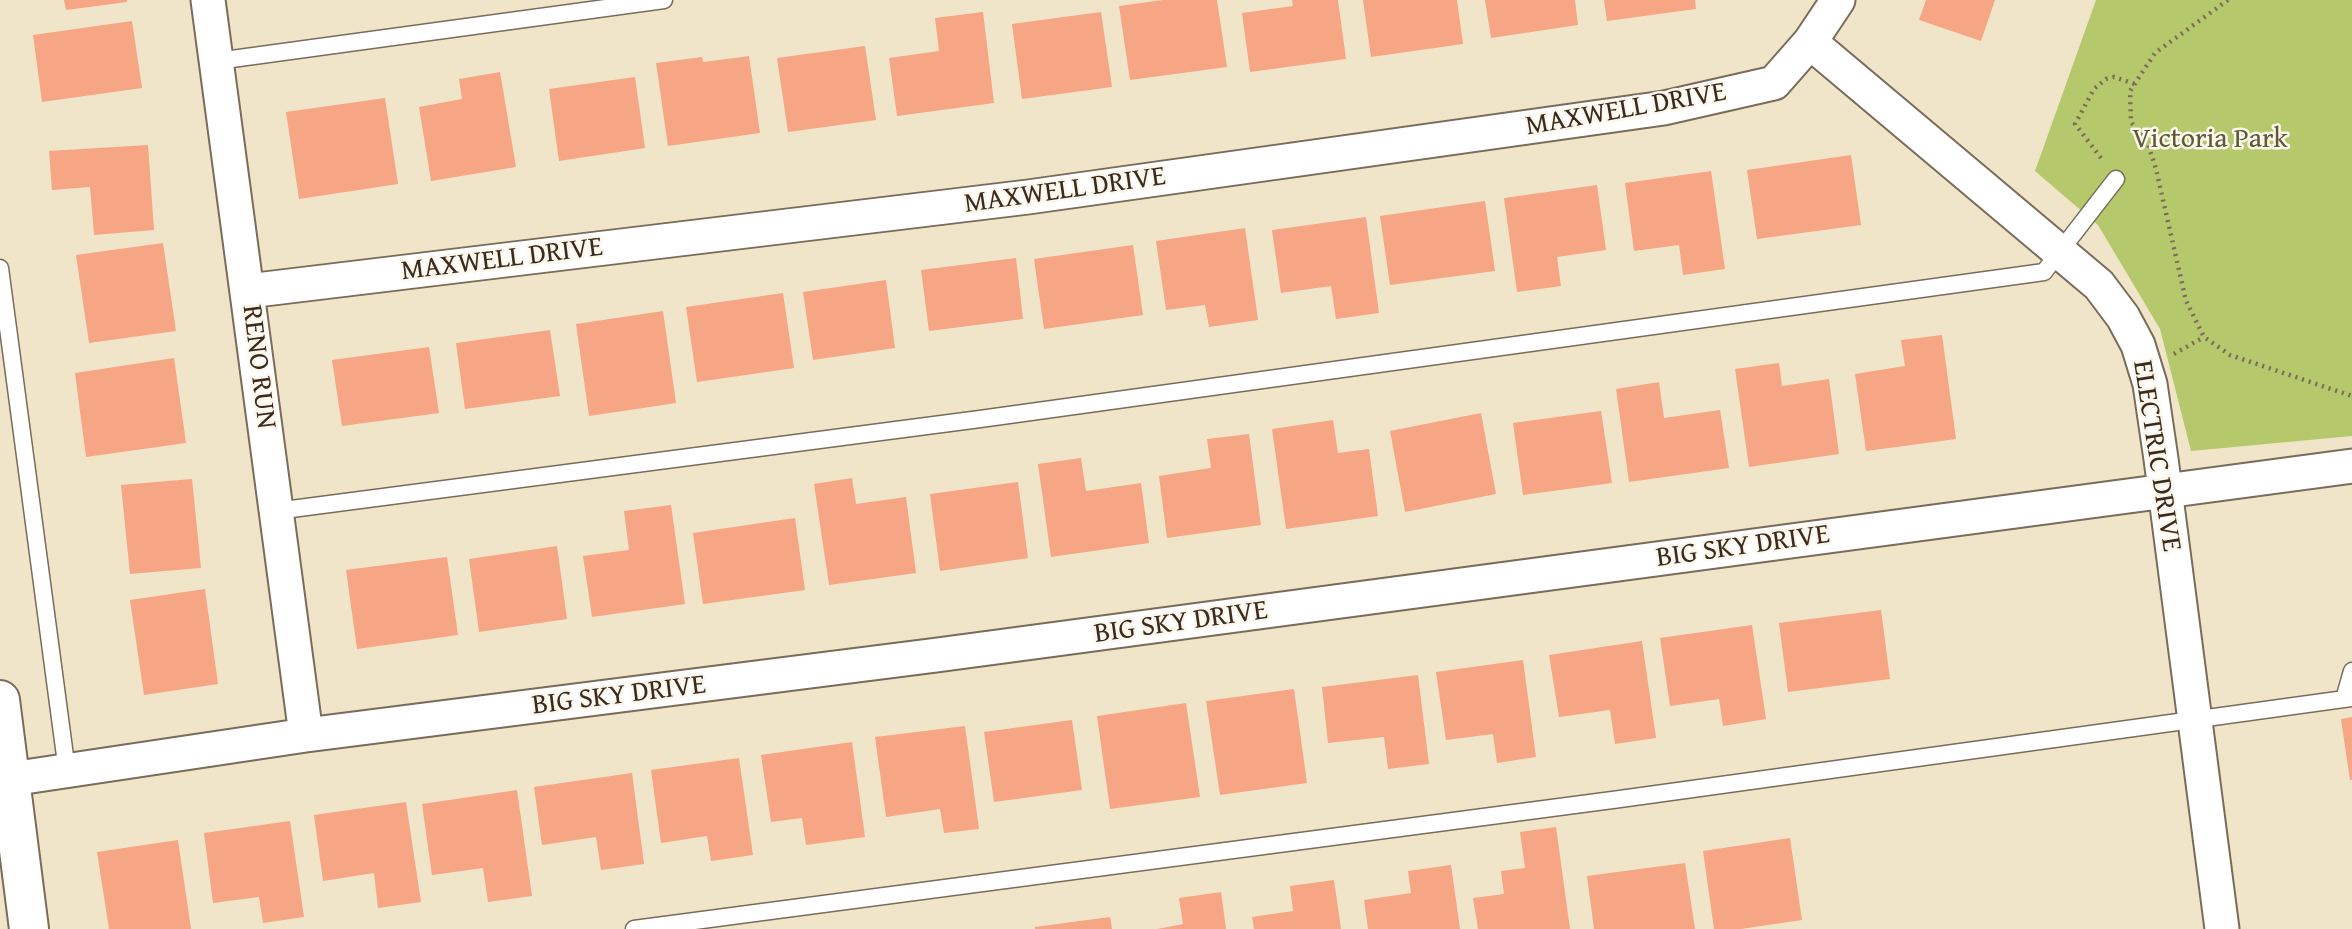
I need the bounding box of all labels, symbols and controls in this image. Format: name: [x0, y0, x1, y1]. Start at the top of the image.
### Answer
street label: MAXWELL DRIVE: [1523, 76, 1729, 144]
park label: Victoria Park: [2132, 123, 2288, 157]
street label: MAXWELL DRIVE: [962, 160, 1168, 222]
street label: MAXWELL DRIVE: [399, 231, 605, 289]
street label: RENO RUN: [234, 303, 282, 431]
street label: ELECTRIC DRIVE: [2124, 358, 2188, 554]
street label: BIG SKY DRIVE: [1654, 518, 1832, 576]
street label: BIG SKY DRIVE: [1092, 594, 1270, 652]
street label: BIG SKY DRIVE: [530, 669, 708, 723]

